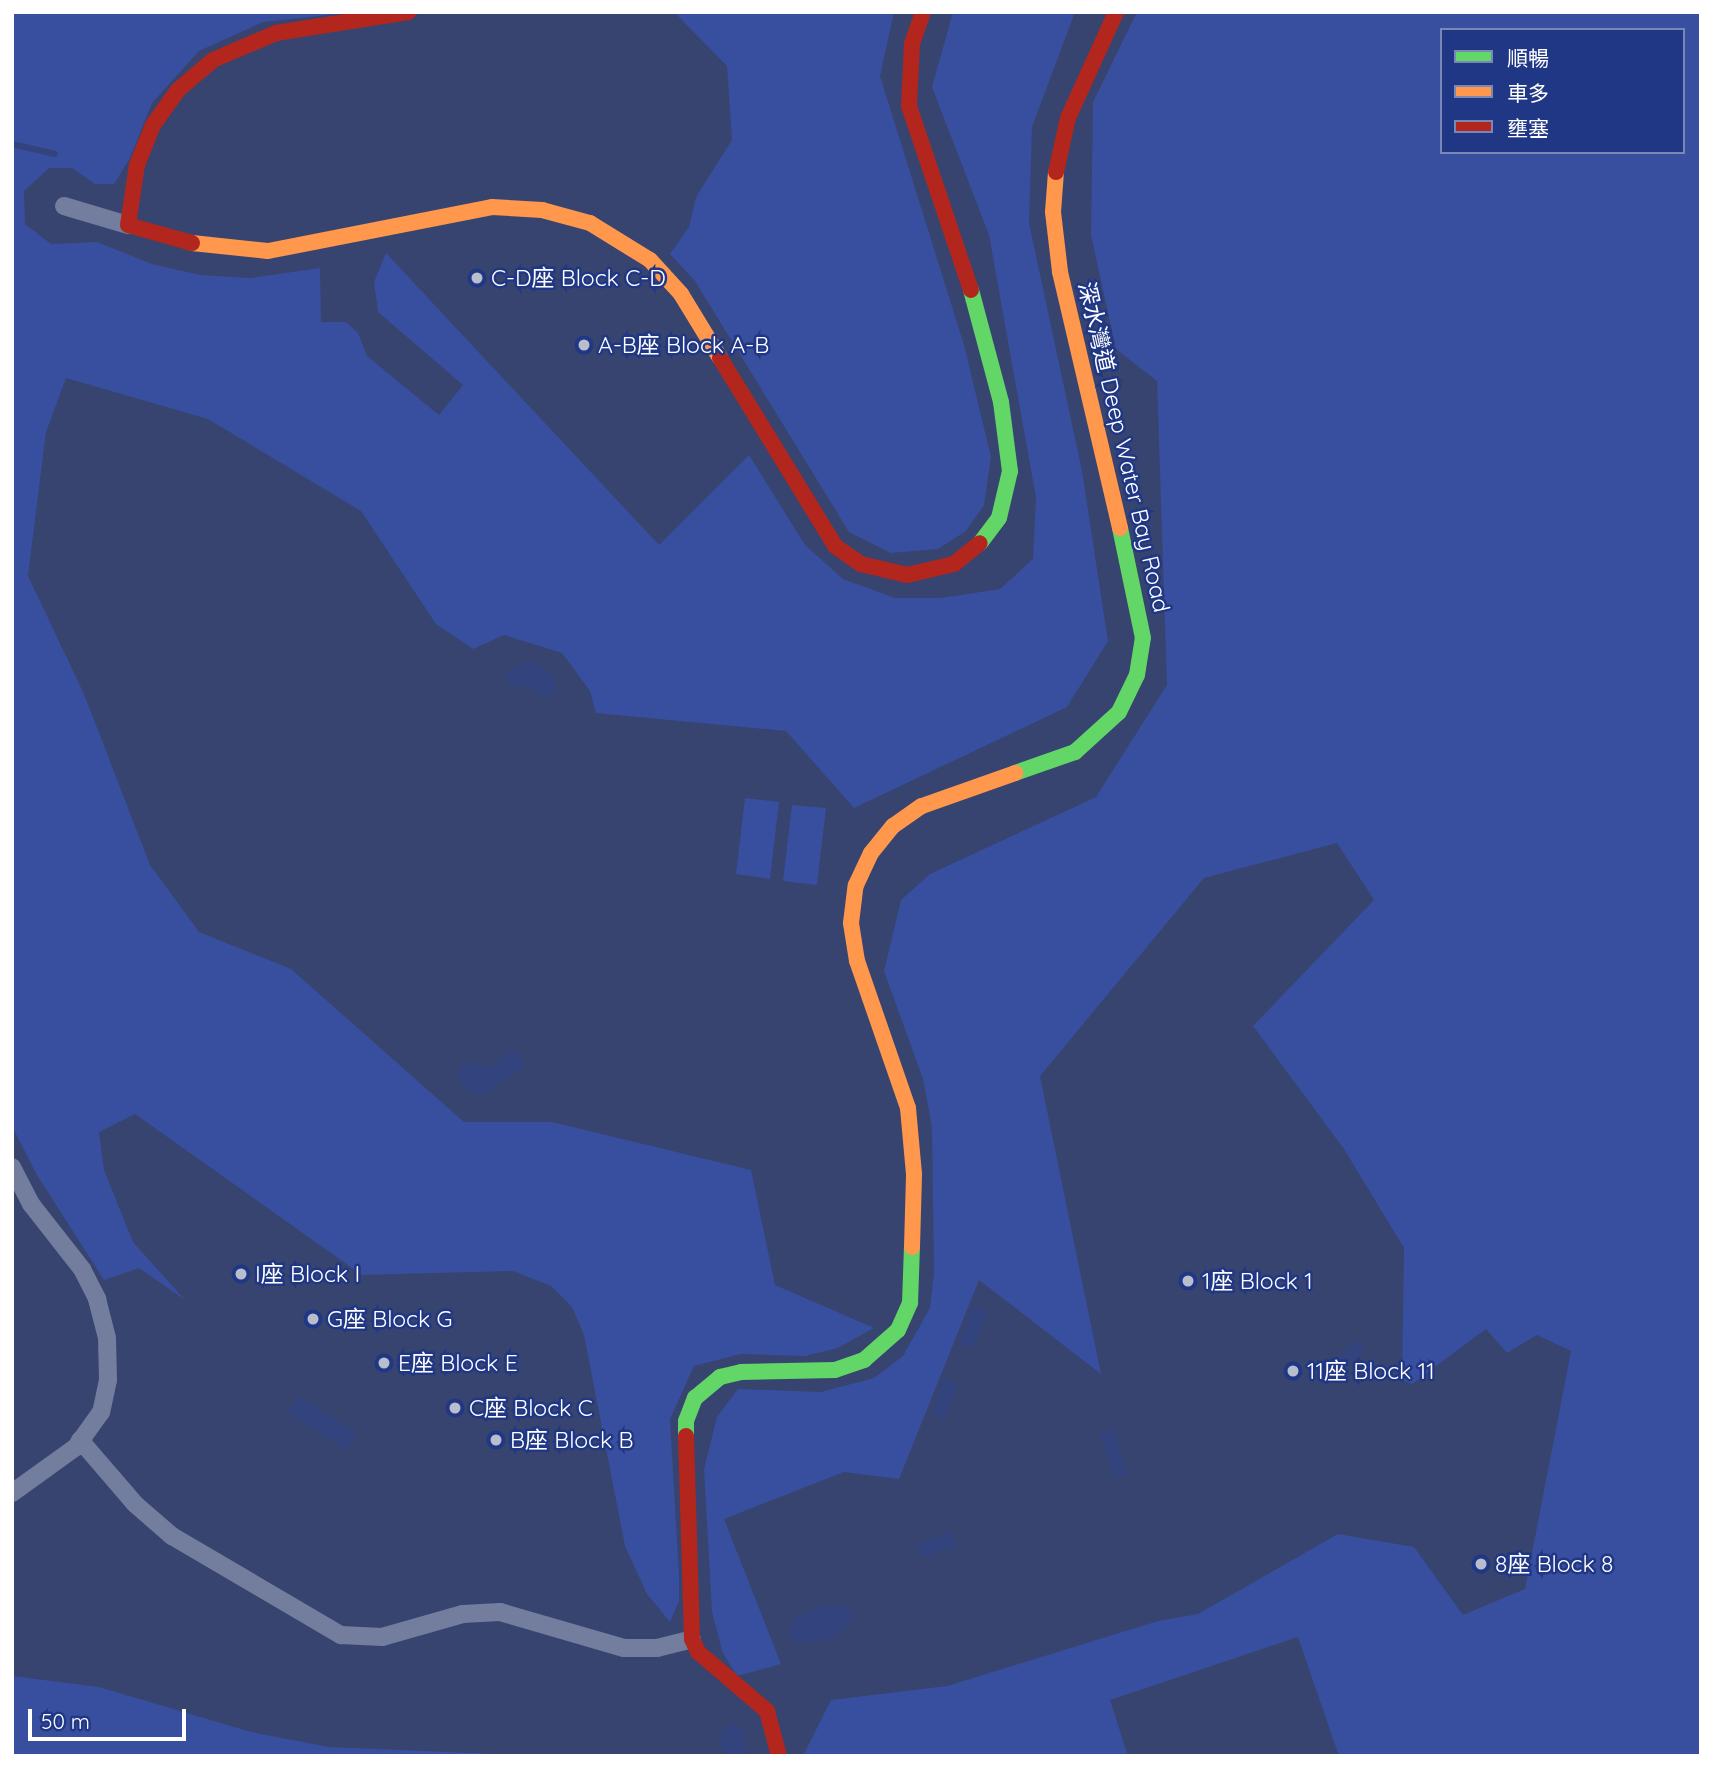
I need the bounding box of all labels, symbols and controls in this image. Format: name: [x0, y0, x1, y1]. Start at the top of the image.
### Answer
legend: [1440, 28, 1685, 154]
text: 順暢: [1507, 45, 1549, 71]
text: 車多: [1507, 80, 1549, 106]
text: 壅塞: [1507, 115, 1549, 141]
place label: C-D座 Block C-D: [491, 264, 666, 292]
marker: C-D座 Block C-D: [469, 270, 485, 286]
street label: 深水灣道 Deep Water Bay Road: [1073, 279, 1175, 615]
place label: A-B座 Block A-B: [598, 331, 769, 359]
marker: A-B座 Block A-B: [576, 337, 592, 353]
place label: I座 Block I: [255, 1260, 360, 1288]
marker: I座 Block I: [233, 1266, 249, 1282]
place label: 1座 Block 1: [1202, 1267, 1313, 1295]
marker: 1座 Block 1: [1180, 1273, 1196, 1289]
place label: G座 Block G: [327, 1305, 453, 1333]
marker: G座 Block G: [305, 1311, 321, 1327]
place label: E座 Block E: [398, 1349, 518, 1377]
marker: E座 Block E: [376, 1355, 392, 1371]
place label: 11座 Block 11: [1307, 1357, 1435, 1385]
marker: 11座 Block 11: [1285, 1363, 1301, 1379]
place label: C座 Block C: [469, 1394, 593, 1422]
marker: C座 Block C: [447, 1400, 463, 1416]
place label: B座 Block B: [510, 1426, 634, 1454]
marker: B座 Block B: [488, 1432, 504, 1448]
place label: 8座 Block 8: [1495, 1550, 1613, 1578]
marker: 8座 Block 8: [1473, 1556, 1489, 1572]
scale bar: [32, 1694, 189, 1738]
text: 50 m: [41, 1708, 90, 1734]

